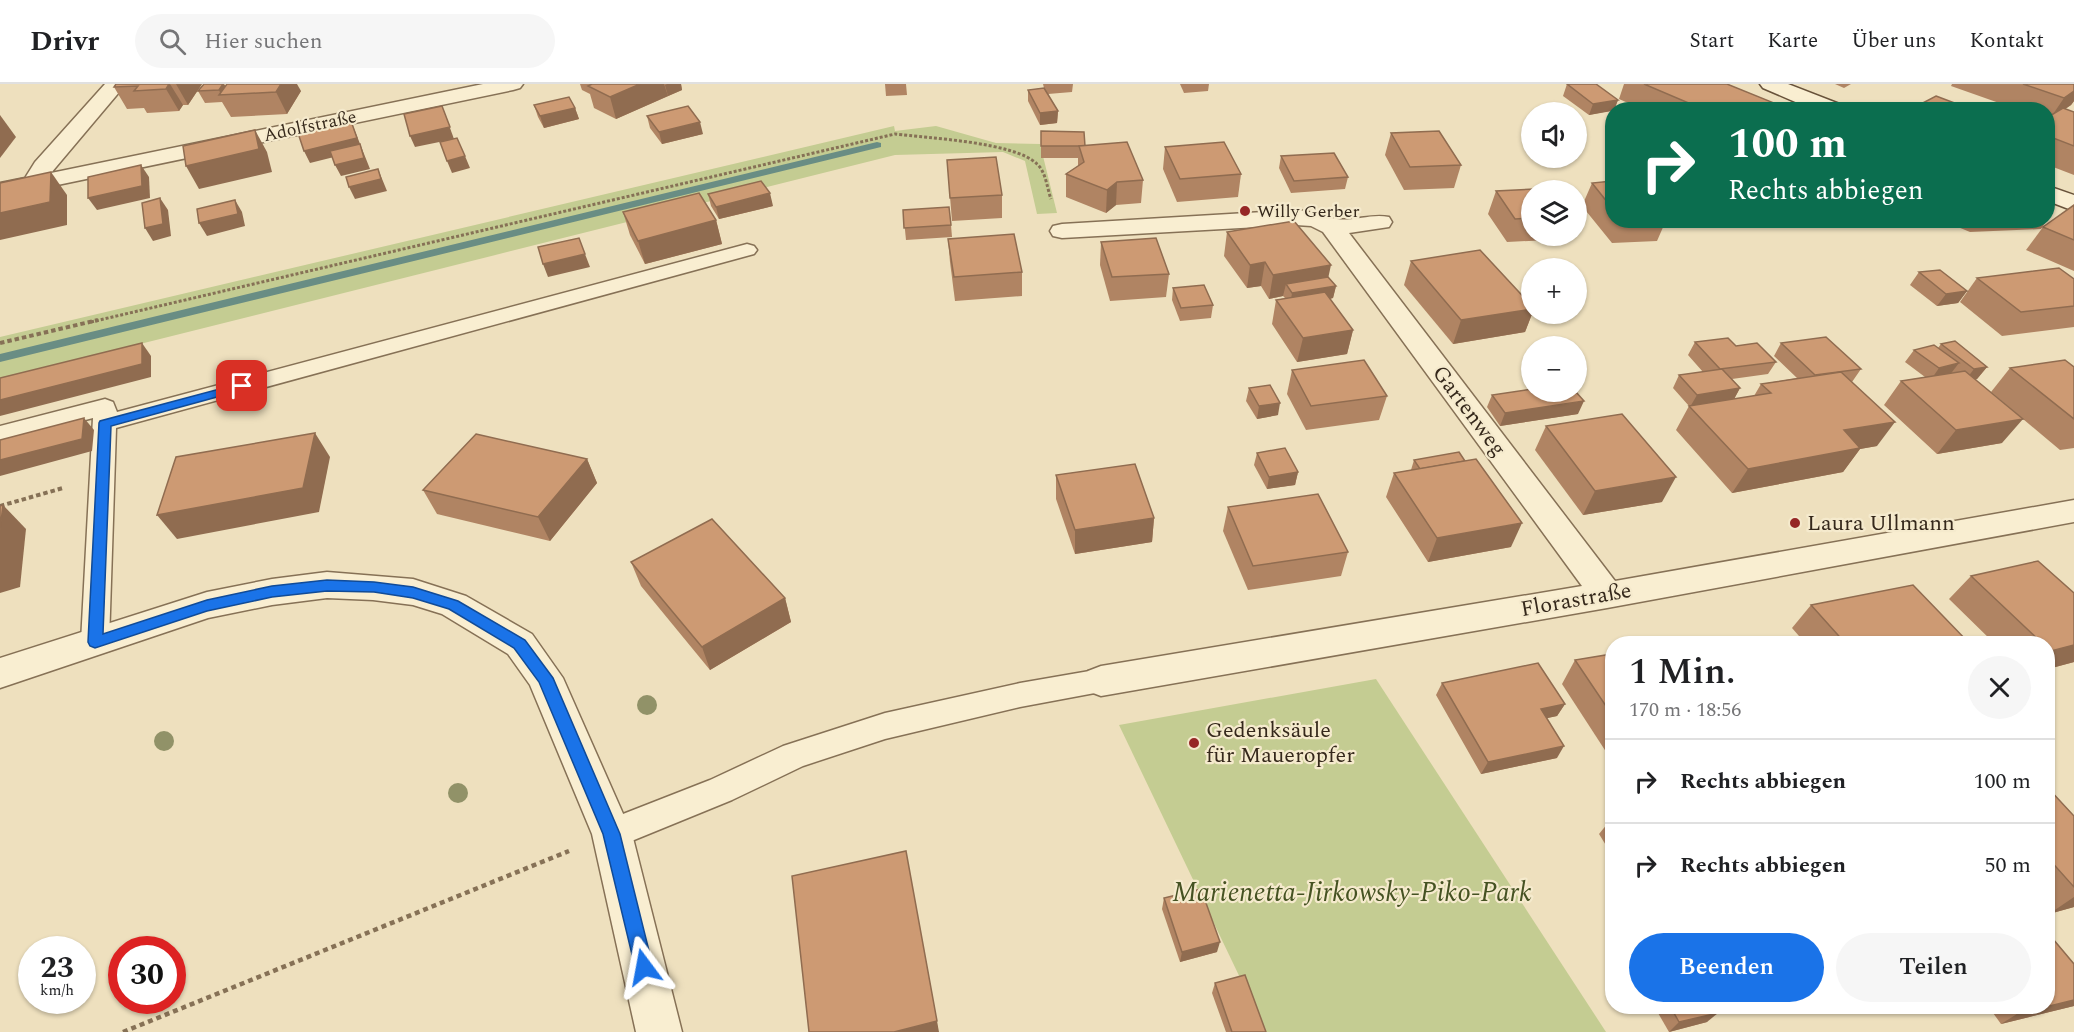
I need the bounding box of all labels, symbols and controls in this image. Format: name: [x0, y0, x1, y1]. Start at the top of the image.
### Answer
search box: [135, 14, 555, 68]
text: Drivr: [30, 20, 99, 63]
icon: search: [156, 25, 189, 58]
text: Hier suchen: [204, 25, 322, 58]
text: Start: [1689, 25, 1734, 57]
text: Karte: [1767, 25, 1818, 57]
text: Über uns: [1851, 25, 1936, 57]
text: Kontakt: [1969, 25, 2044, 57]
map controls: [1521, 102, 1587, 402]
button: sound: [1521, 102, 1587, 168]
street label: Adolfstraße: [261, 103, 359, 149]
text: 100 m: [1728, 113, 1847, 176]
icon: right: [1629, 126, 1707, 204]
text: Rechts abbiegen: [1728, 170, 1923, 212]
button: layers: [1521, 180, 1587, 246]
place label: Willy Gerber: [1257, 198, 1360, 225]
marker: Willy Gerber: [1238, 204, 1252, 218]
button: +: [1521, 258, 1587, 324]
button: −: [1521, 336, 1587, 402]
street label: Gartenweg: [1424, 358, 1514, 464]
pin: [216, 360, 267, 411]
icon: arrive: [225, 369, 258, 402]
place label: Laura Ullmann: [1807, 507, 1955, 540]
marker: Laura Ullmann: [1788, 516, 1802, 530]
street label: Florastraße: [1518, 574, 1634, 626]
text: 1 Min.: [1629, 645, 1735, 700]
button: close: [1968, 656, 2031, 719]
text: 170 m · 18:56: [1629, 695, 1741, 725]
place label: Gedenksäule für Maueropfer: [1206, 714, 1355, 772]
marker: Gedenksäule für Maueropfer: [1187, 736, 1201, 750]
icon: right: [1629, 765, 1662, 798]
text: Rechts abbiegen: [1680, 765, 1846, 798]
text: 100 m: [1974, 765, 2031, 798]
icon: right: [1629, 849, 1662, 882]
text: Rechts abbiegen: [1680, 849, 1846, 882]
text: 50 m: [1985, 849, 2031, 882]
park label: Marienetta-Jirkowsky-Piko-Park: [1172, 872, 1532, 914]
button: Beenden: [1629, 933, 1824, 1002]
button: Teilen: [1836, 933, 2031, 1002]
position arrow: [612, 935, 676, 999]
speed limit sign: 30: [108, 936, 186, 1014]
text: 23: [40, 945, 74, 991]
text: km/h: [40, 979, 74, 1002]

